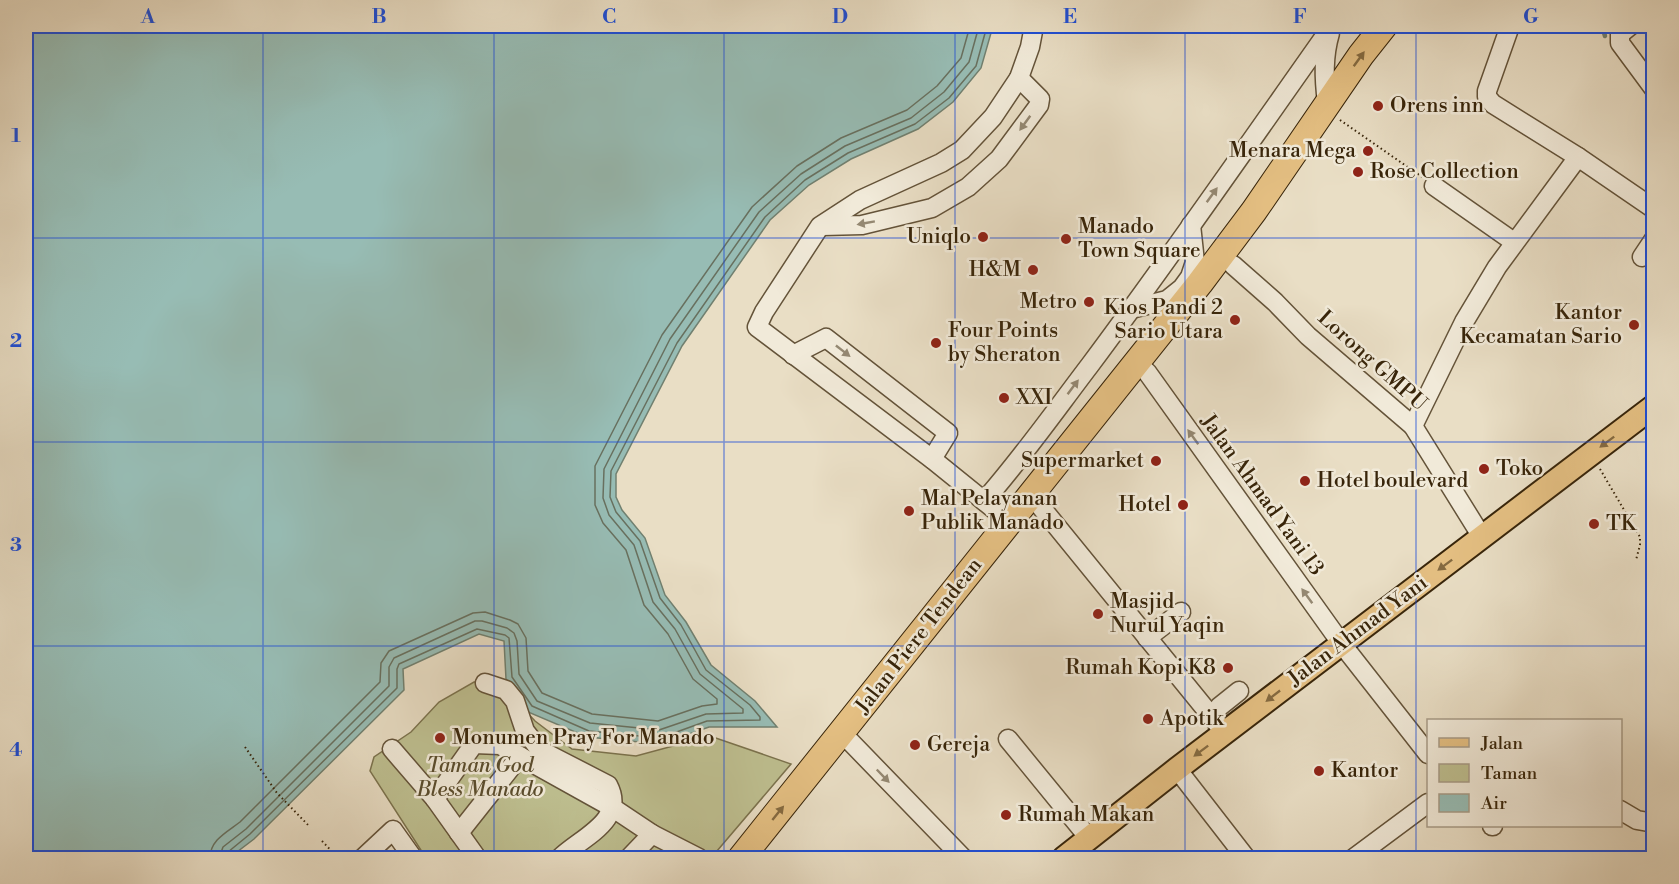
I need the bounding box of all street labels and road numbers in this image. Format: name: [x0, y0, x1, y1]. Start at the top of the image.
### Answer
street label: Lorong GMPU: [1312, 305, 1432, 417]
street label: Jalan Ahmad Yani 13: [1194, 408, 1329, 581]
street label: Jalan Piere Tendean: [849, 553, 988, 720]
street label: Jalan Ahmad Yani: [1282, 570, 1433, 693]

